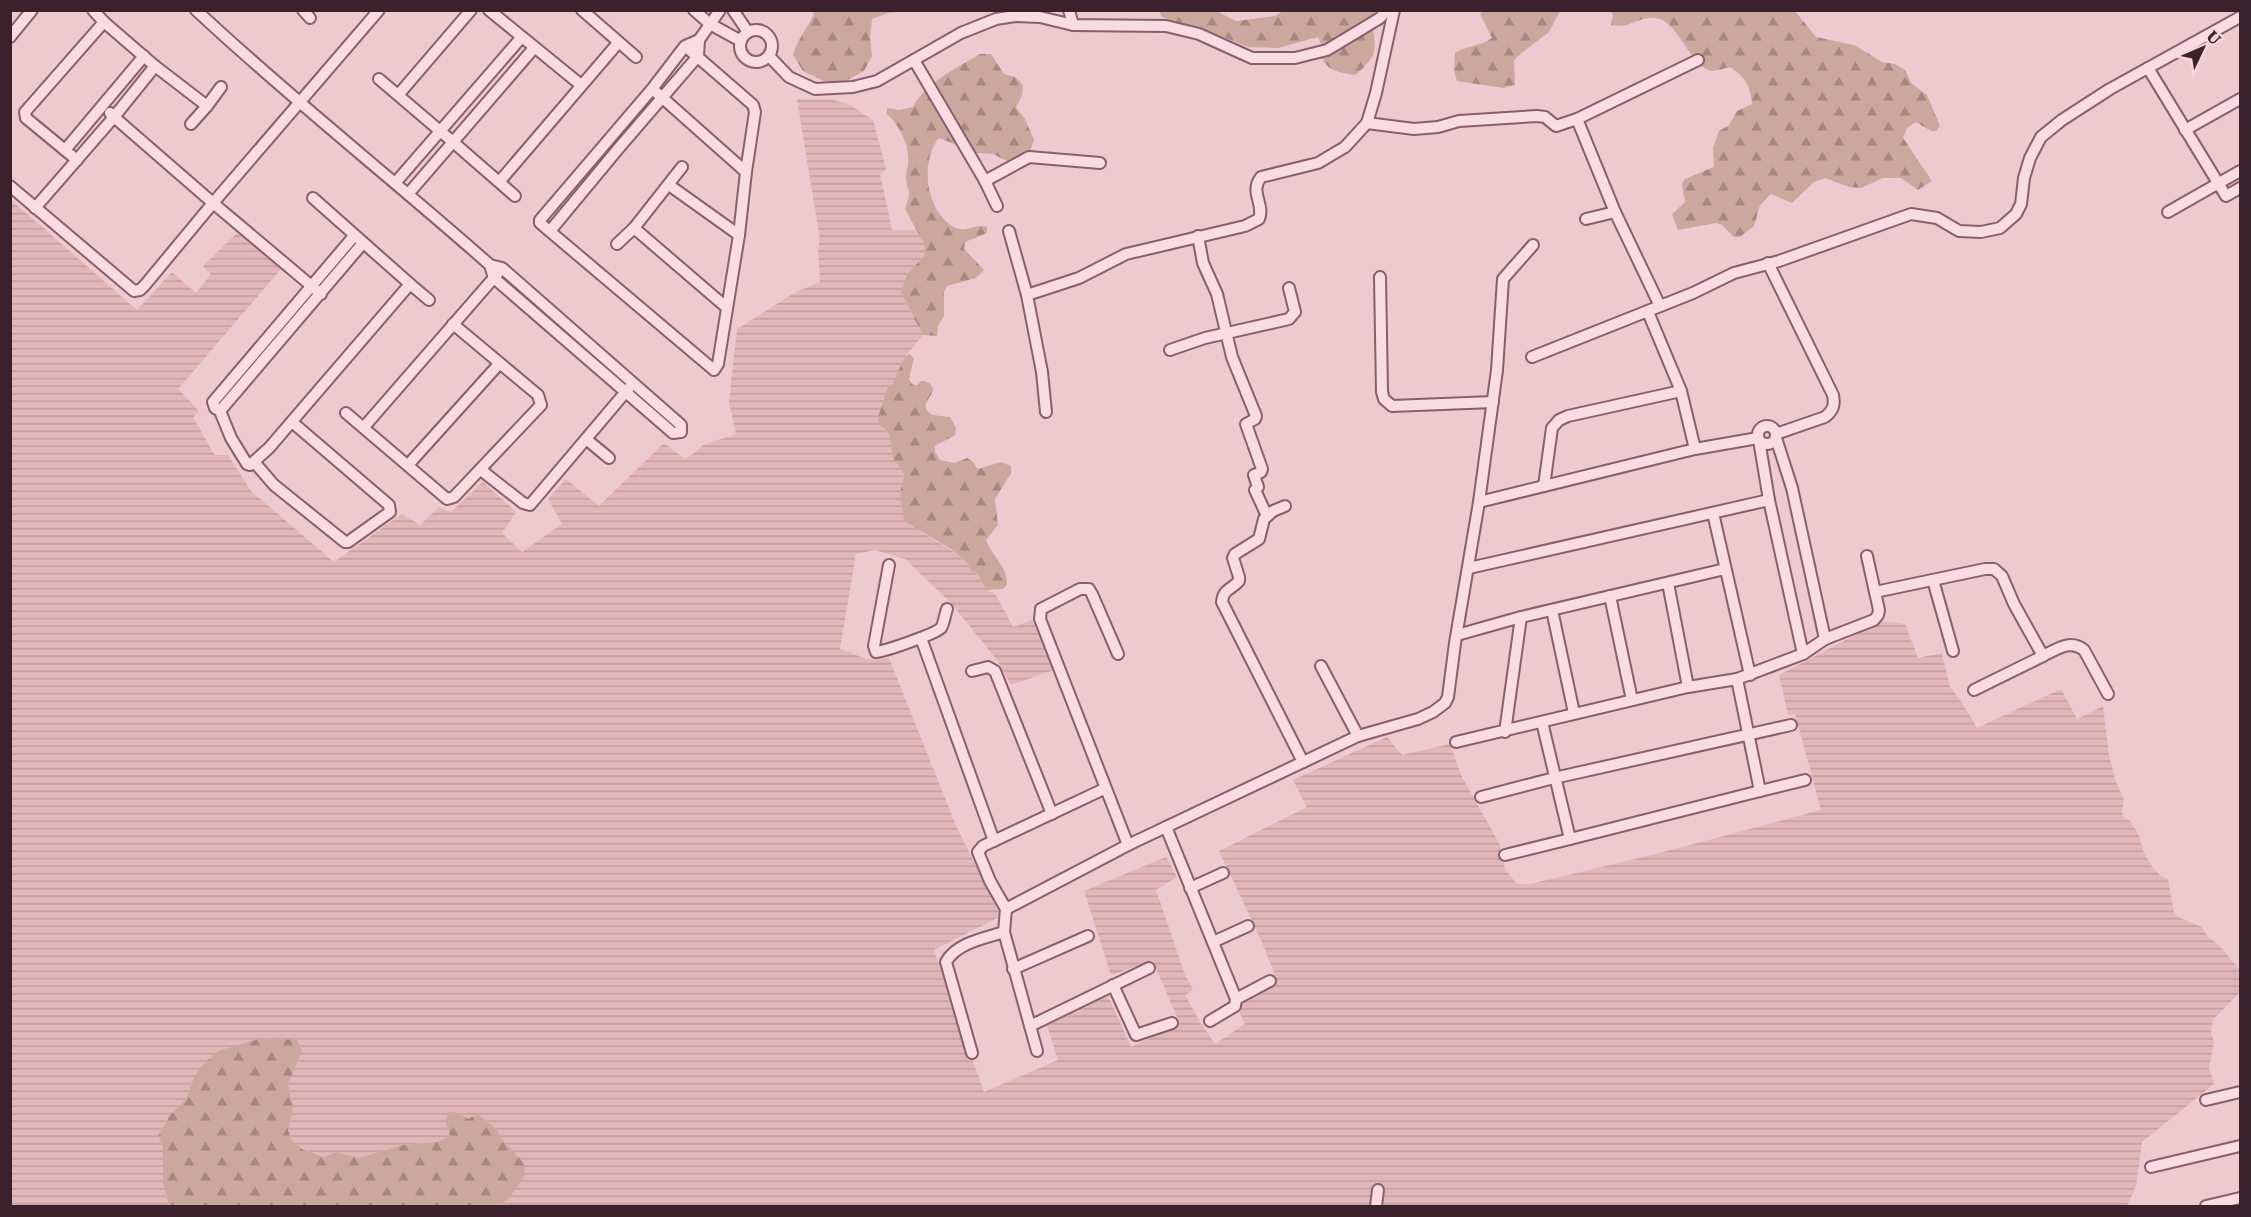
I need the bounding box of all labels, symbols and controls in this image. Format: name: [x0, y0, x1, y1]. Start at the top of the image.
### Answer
north arrow: [2173, 18, 2233, 78]
text: U: [2202, 27, 2225, 49]

